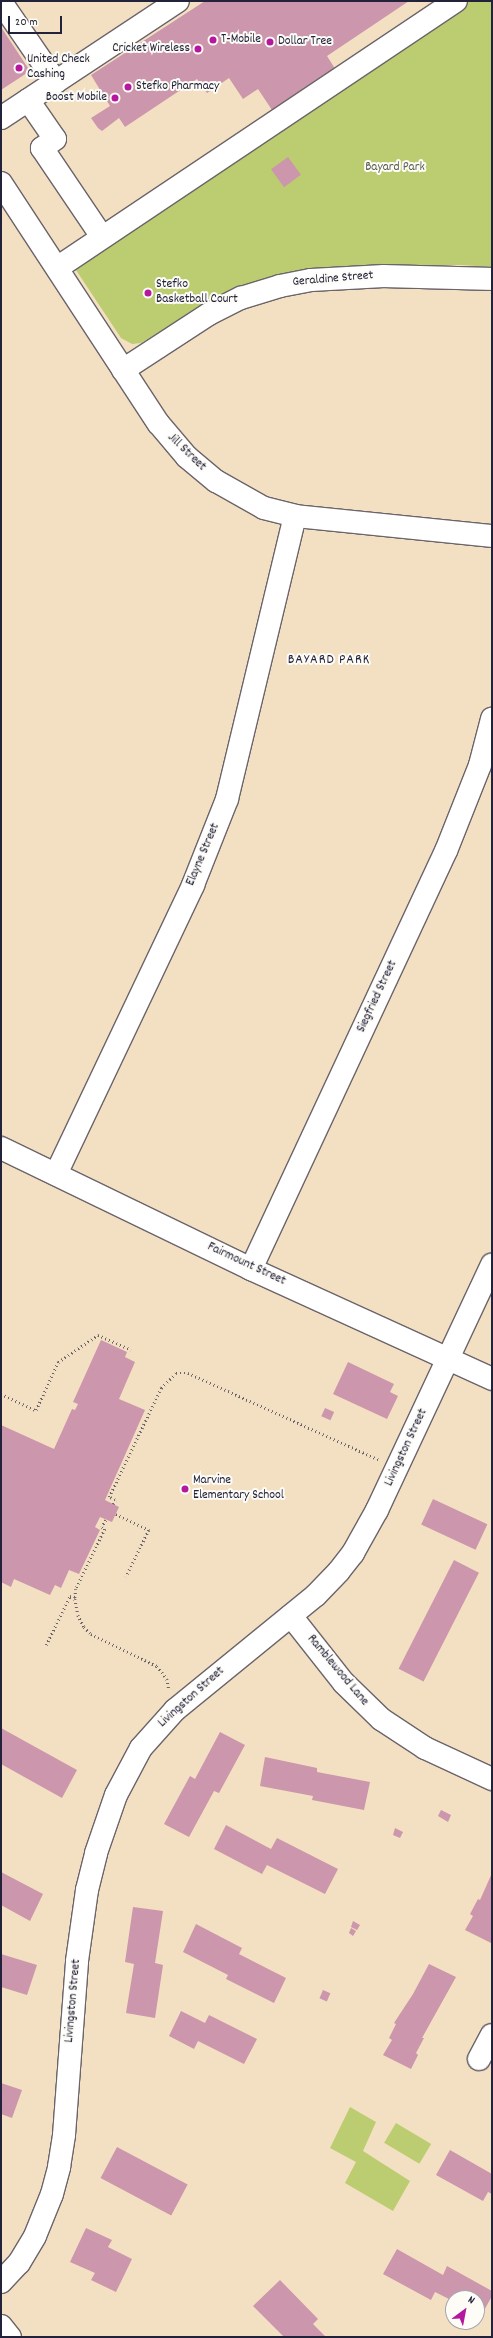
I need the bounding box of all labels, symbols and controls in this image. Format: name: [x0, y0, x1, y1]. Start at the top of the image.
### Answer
scale bar: [10, 8, 64, 34]
text: 20 m: [15, 14, 38, 31]
place label: T-Mobile: [221, 32, 261, 48]
place label: Dollar Tree: [278, 34, 332, 50]
marker: T-Mobile: [208, 35, 218, 45]
marker: Dollar Tree: [265, 37, 275, 47]
place label: Cricket Wireless: [112, 41, 190, 57]
marker: Cricket Wireless: [193, 44, 203, 54]
place label: United Check Cashing: [27, 53, 90, 84]
marker: United Check Cashing: [14, 63, 24, 73]
place label: Stefko Pharmacy: [136, 79, 219, 95]
marker: Stefko Pharmacy: [123, 82, 133, 92]
place label: Boost Mobile: [46, 90, 107, 106]
marker: Boost Mobile: [110, 93, 120, 103]
park label: Bayard Park: [365, 160, 425, 176]
street label: Geraldine Street: [292, 269, 374, 291]
place label: Stefko Basketball Court: [156, 278, 238, 309]
marker: Stefko Basketball Court: [143, 288, 153, 298]
street label: Jill Street: [163, 431, 209, 475]
district label: BAYARD PARK: [288, 652, 370, 668]
street label: Elayne Street: [184, 821, 224, 889]
street label: Siegfried Street: [355, 958, 401, 1036]
street label: Fairmount Street: [204, 1240, 288, 1290]
street label: Livingston Street: [382, 1407, 432, 1489]
place label: Marvine Elementary School: [193, 1474, 284, 1505]
marker: Marvine Elementary School: [180, 1484, 190, 1494]
street label: Ramblewood Lane: [303, 1632, 371, 1710]
street label: Livingston Street: [156, 1664, 228, 1732]
street label: Livingston Street: [63, 1959, 85, 2043]
north arrow: [445, 2290, 485, 2330]
text: N: [464, 2292, 477, 2309]

